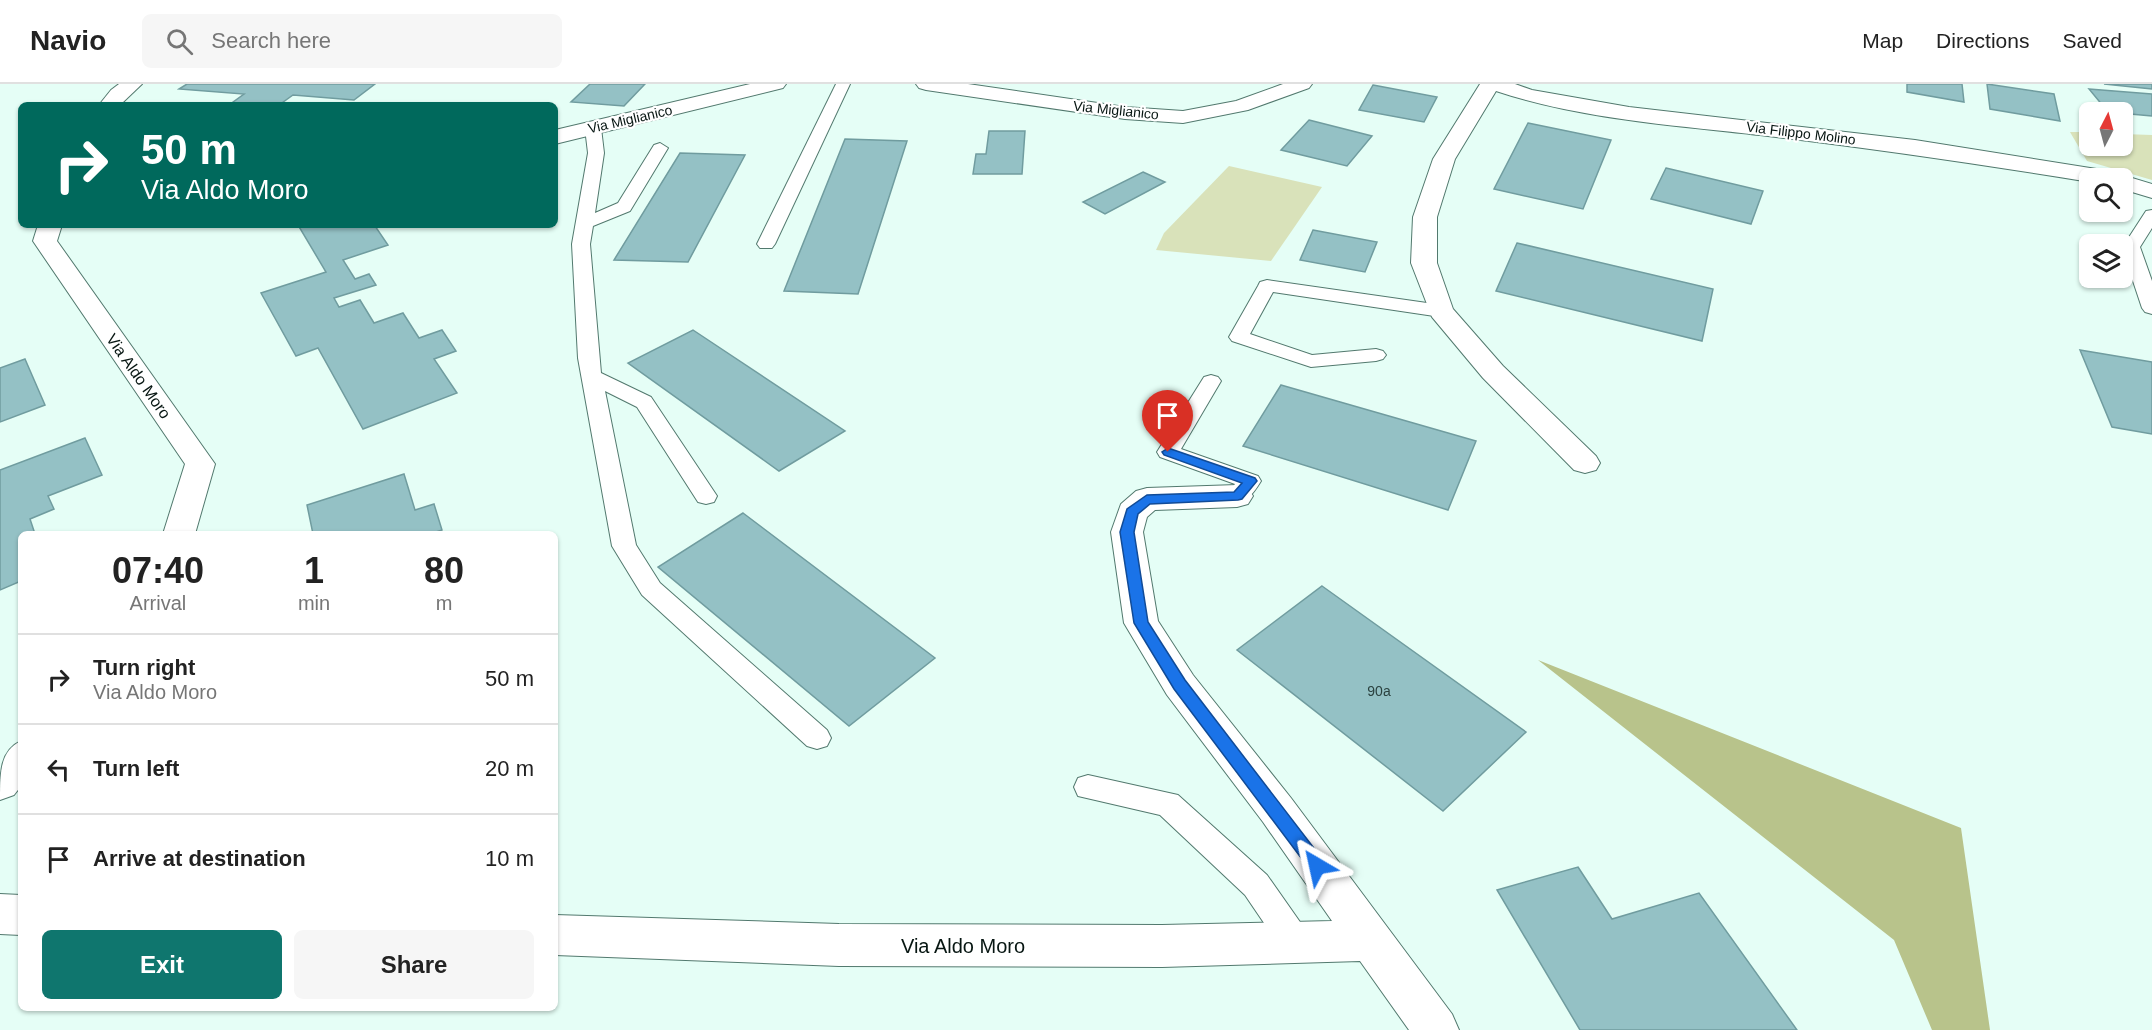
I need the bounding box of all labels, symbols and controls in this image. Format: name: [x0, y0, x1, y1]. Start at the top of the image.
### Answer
search box: [142, 14, 562, 68]
text: Navio: [30, 25, 106, 56]
icon: search: [163, 25, 196, 58]
text: Search here: [211, 28, 331, 53]
text: Map: [1862, 29, 1903, 52]
text: Directions: [1936, 29, 2029, 52]
text: Saved: [2062, 29, 2122, 52]
street label: Via Miglianico: [1072, 98, 1160, 122]
street label: Via Miglianico: [586, 101, 674, 136]
north arrow: [2079, 102, 2133, 156]
map controls: [2079, 102, 2133, 288]
street label: Via Filippo Molino: [1745, 118, 1857, 148]
icon: right: [42, 126, 120, 204]
text: 50 m: [141, 126, 237, 173]
button: search: [2079, 168, 2133, 222]
text: Via Aldo Moro: [141, 175, 309, 205]
button: layers: [2079, 234, 2133, 288]
street label: Via Aldo Moro: [103, 331, 174, 422]
pin: [1142, 390, 1193, 452]
icon: arrive: [1151, 399, 1184, 432]
text: 07:40: [112, 550, 204, 591]
text: 1: [304, 550, 324, 591]
text: 80: [424, 550, 464, 591]
text: Arrival: [130, 592, 186, 614]
text: min: [298, 592, 330, 614]
text: m: [436, 592, 452, 614]
text: Turn right: [93, 655, 195, 680]
icon: right: [42, 663, 75, 696]
text: 50 m: [485, 666, 534, 691]
text: Via Aldo Moro: [93, 681, 217, 703]
house number: 90a: [1367, 683, 1391, 699]
icon: left: [42, 753, 75, 786]
text: Turn left: [93, 756, 179, 781]
text: 20 m: [485, 756, 534, 781]
position arrow: [1285, 834, 1349, 898]
icon: arrive: [42, 843, 75, 876]
text: Arrive at destination: [93, 846, 306, 871]
text: 10 m: [485, 846, 534, 871]
button: Exit: [42, 930, 282, 999]
button: Share: [294, 930, 534, 999]
street label: Via Aldo Moro: [901, 935, 1025, 957]

